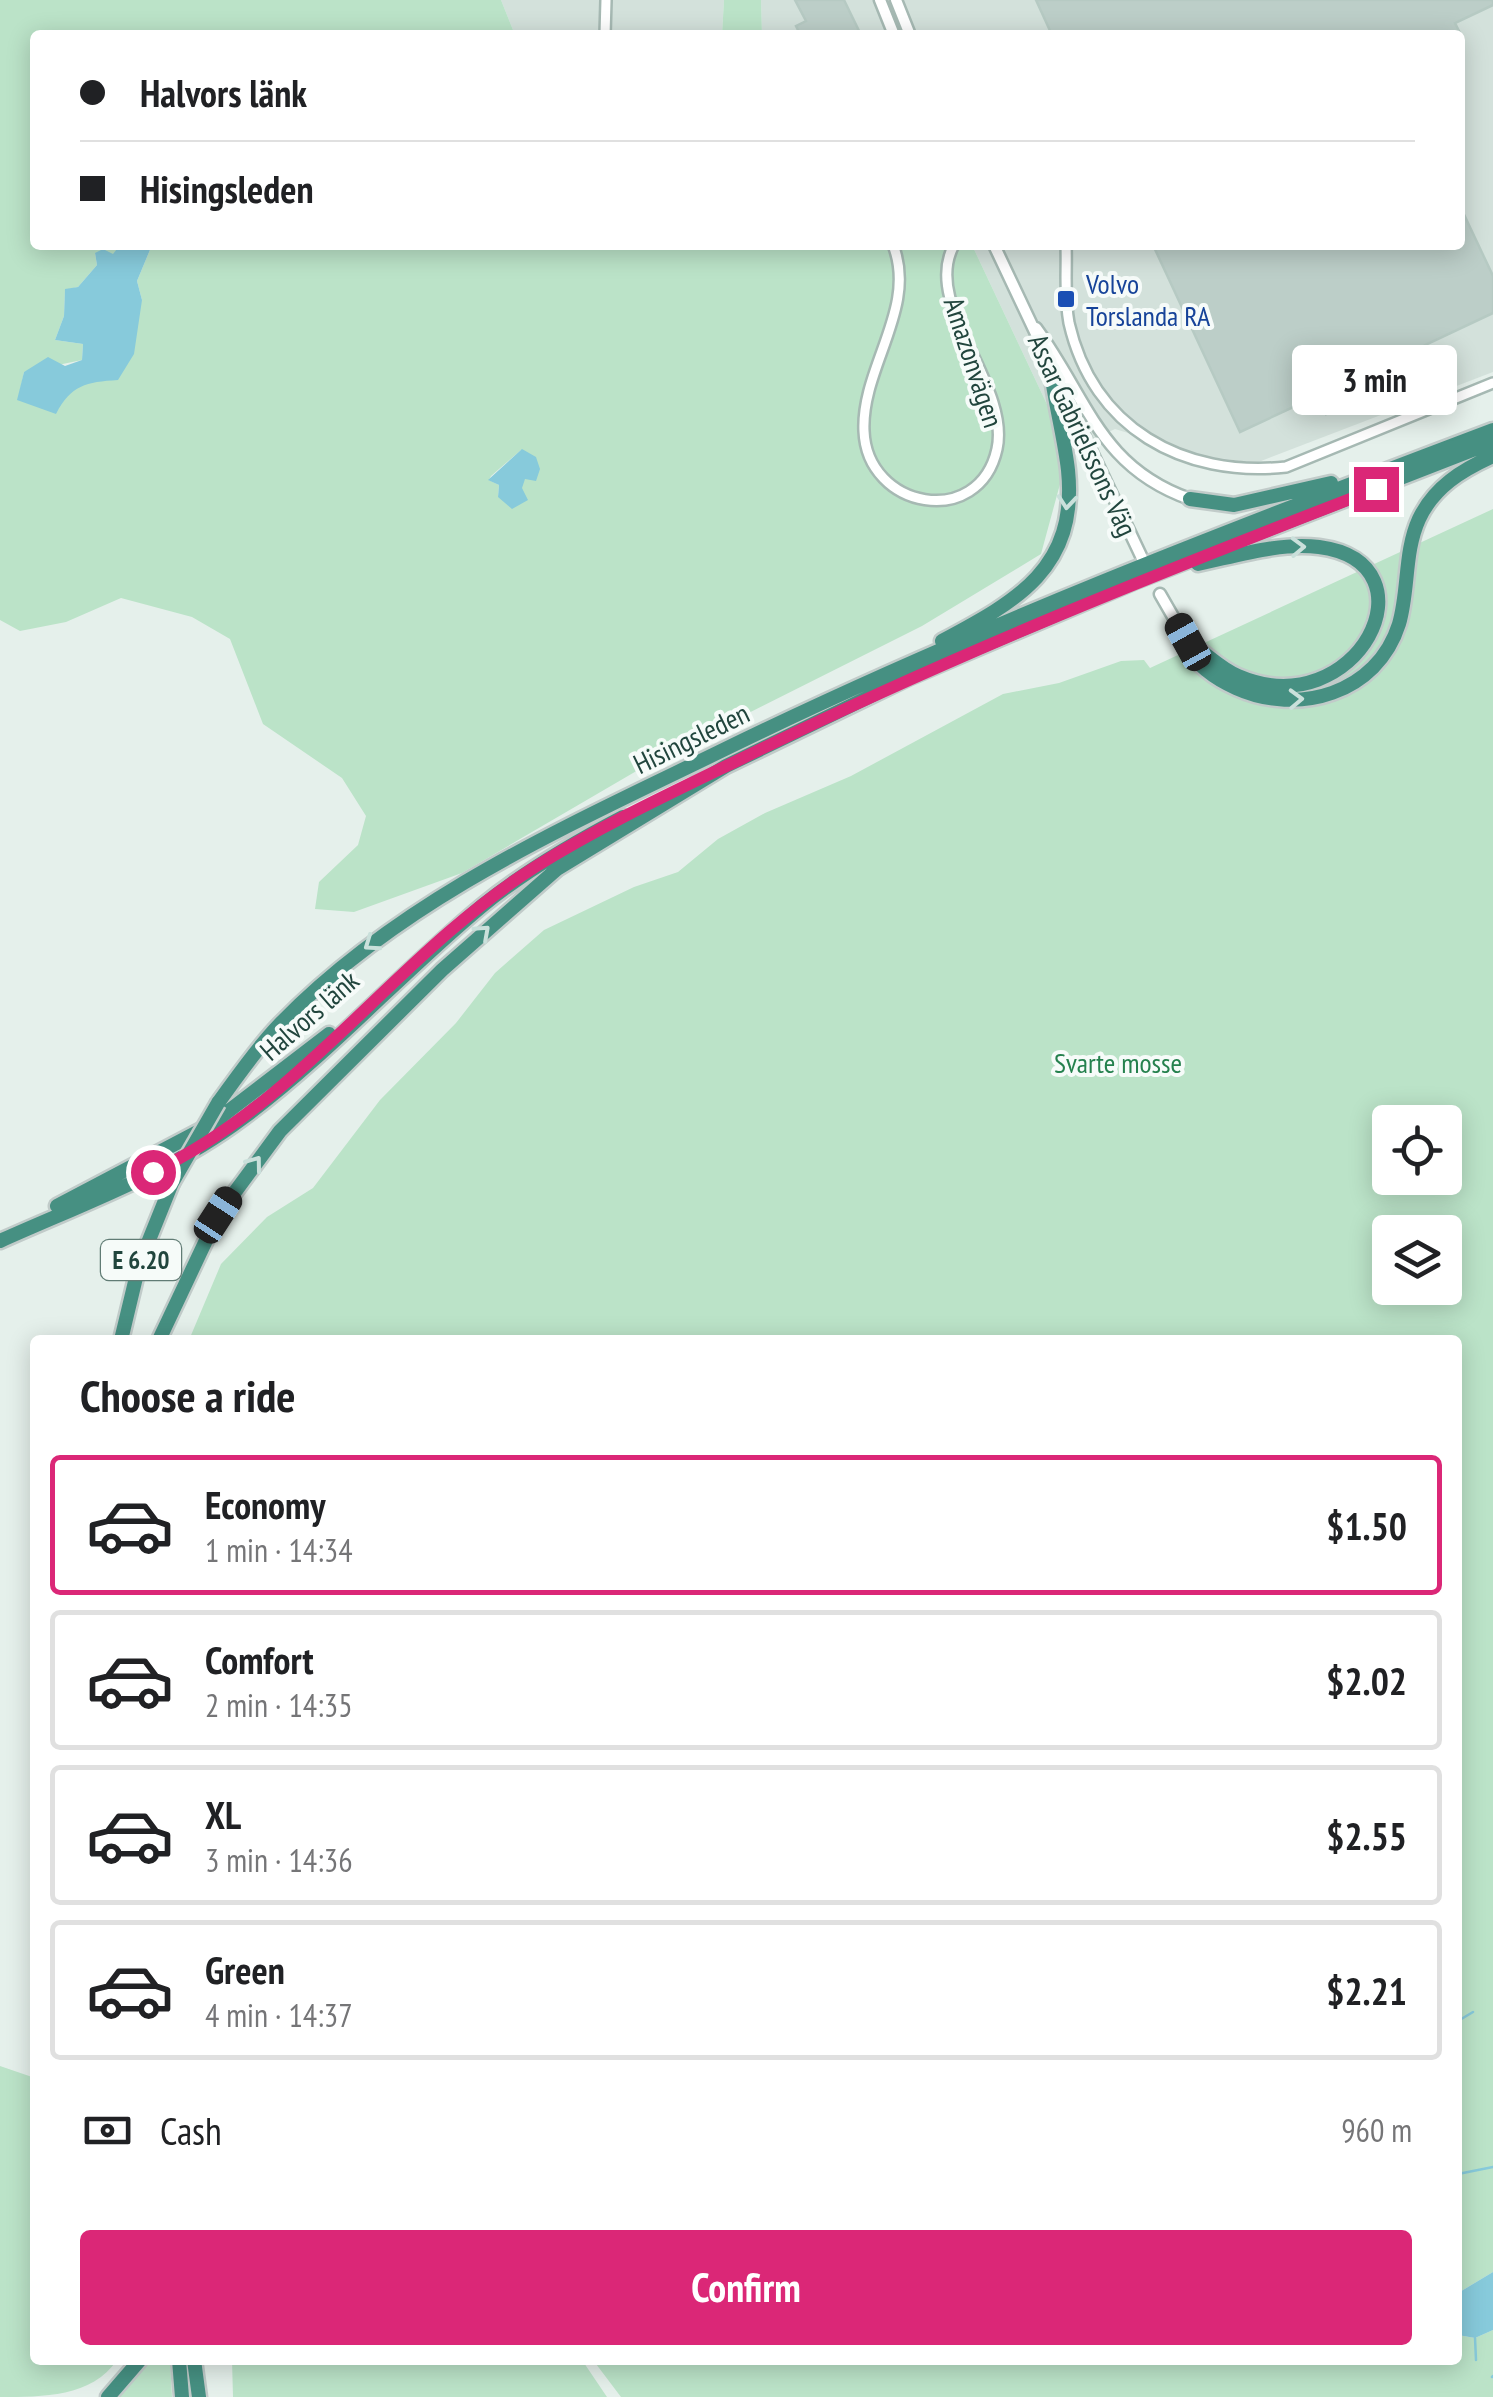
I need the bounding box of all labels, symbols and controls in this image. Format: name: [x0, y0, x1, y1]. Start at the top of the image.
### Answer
text: Halvors länk: [140, 68, 307, 117]
text: Hisingsleden: [140, 164, 314, 213]
place label: Volvo Torslanda RA: [1085, 265, 1211, 334]
marker: Volvo Torslanda RA: [1055, 288, 1077, 310]
street label: Amazonvägen: [936, 292, 1012, 432]
street label: Assar Gabrielssons Väg: [1020, 328, 1146, 542]
callout: 3 min: [1294, 344, 1458, 414]
text: 3 min: [1342, 359, 1407, 401]
route end: [1354, 467, 1399, 512]
one-way arrow: [1057, 494, 1079, 510]
one-way arrow: [1291, 537, 1307, 558]
car: [1160, 608, 1216, 676]
one-way arrow: [1289, 689, 1305, 710]
street label: Hisingsleden: [627, 694, 755, 782]
one-way arrow: [472, 926, 490, 944]
one-way arrow: [363, 932, 382, 951]
street label: Halvors länk: [252, 962, 366, 1068]
park label: Svarte mosse: [1054, 1044, 1182, 1081]
map controls: [1372, 1105, 1462, 1305]
button: locate: [1372, 1105, 1462, 1195]
route start: [131, 1150, 176, 1195]
one-way arrow: [243, 1156, 260, 1174]
car: [189, 1182, 247, 1248]
button: layers: [1372, 1215, 1462, 1305]
road number: E 6.20: [101, 1240, 181, 1280]
text: Choose a ride: [80, 1366, 295, 1424]
icon: car: [85, 1480, 175, 1570]
text: Economy: [205, 1480, 325, 1529]
text: $1.50: [1326, 1501, 1407, 1550]
text: 1 min · 14:34: [205, 1529, 353, 1571]
icon: car: [85, 1635, 175, 1725]
text: Comfort: [205, 1635, 314, 1684]
text: $2.02: [1326, 1656, 1407, 1705]
text: 2 min · 14:35: [205, 1684, 353, 1726]
icon: car: [85, 1790, 175, 1880]
text: XL: [205, 1790, 241, 1839]
text: $2.55: [1326, 1811, 1407, 1860]
text: 3 min · 14:36: [205, 1839, 353, 1881]
icon: car: [85, 1945, 175, 2035]
text: Green: [205, 1945, 285, 1994]
text: $2.21: [1326, 1966, 1407, 2015]
text: 4 min · 14:37: [205, 1994, 353, 2036]
icon: cash: [80, 2103, 135, 2158]
text: Cash: [160, 2106, 222, 2155]
text: 960 m: [1341, 2109, 1412, 2151]
button: Confirm: [80, 2230, 1412, 2345]

